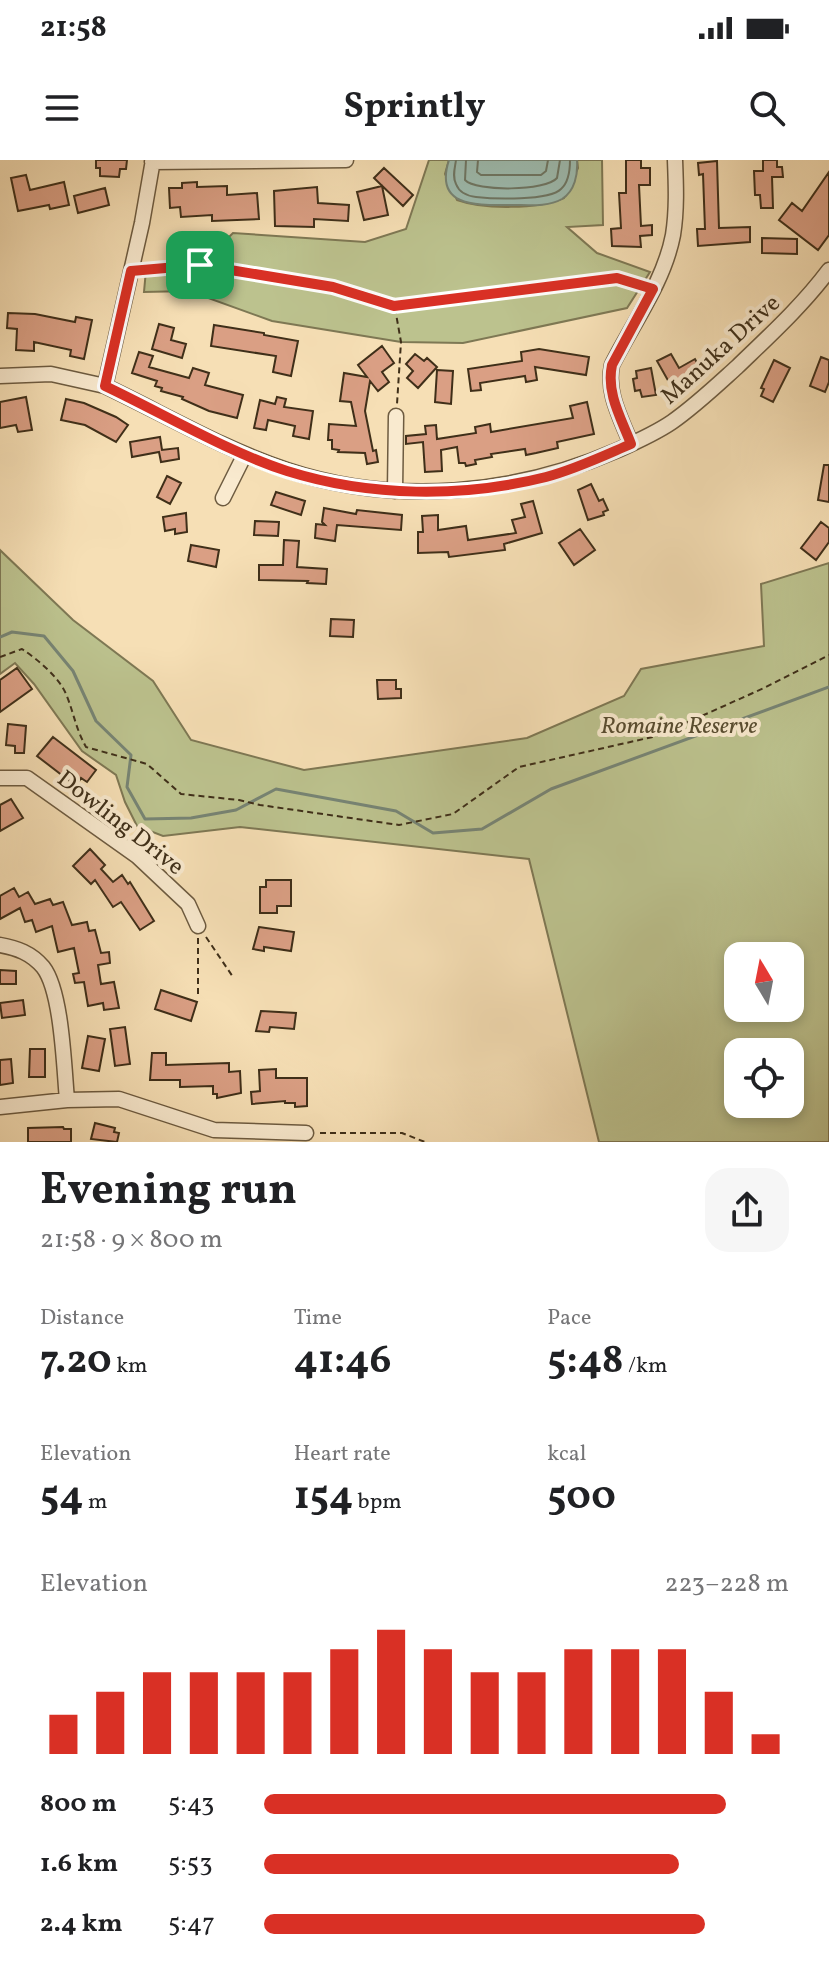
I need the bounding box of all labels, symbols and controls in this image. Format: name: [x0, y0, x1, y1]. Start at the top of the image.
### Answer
text: 21:58: [40, 7, 107, 49]
text: Sprintly: [344, 83, 485, 133]
icon: menu: [40, 86, 84, 130]
icon: search: [745, 86, 789, 130]
pin: [166, 231, 234, 299]
icon: arrive: [178, 243, 222, 287]
street label: Manuka Drive: [654, 287, 789, 414]
park label: Romaine Reserve: [601, 710, 758, 744]
street label: Dowling Drive: [49, 763, 191, 884]
north arrow: [724, 942, 804, 1022]
map controls: [724, 942, 804, 1118]
button: locate: [724, 1038, 804, 1118]
text: Evening run: [40, 1161, 297, 1222]
button: share: [705, 1168, 789, 1252]
text: 21:58 · 9 × 800 m: [40, 1222, 223, 1258]
text: Distance: [40, 1303, 124, 1334]
text: Time: [294, 1303, 342, 1334]
text: Pace: [547, 1303, 591, 1334]
text: 7.20: [40, 1334, 112, 1390]
text: 41:46: [294, 1334, 391, 1390]
text: 5:48: [547, 1334, 624, 1390]
text: km: [112, 1351, 148, 1382]
text: /km: [624, 1351, 667, 1382]
text: Elevation: [40, 1439, 131, 1470]
text: Heart rate: [294, 1439, 391, 1470]
text: kcal: [547, 1439, 586, 1470]
text: 54: [40, 1470, 83, 1526]
text: 154: [294, 1470, 353, 1526]
text: 500: [547, 1470, 616, 1526]
text: m: [83, 1487, 107, 1518]
text: bpm: [353, 1487, 402, 1518]
text: Elevation: [40, 1566, 148, 1602]
text: 223–228 m: [664, 1566, 789, 1602]
text: 800 m: [40, 1786, 117, 1822]
text: 5:43: [168, 1786, 214, 1822]
text: 1.6 km: [40, 1846, 118, 1882]
text: 5:53: [168, 1846, 213, 1882]
text: 2.4 km: [40, 1906, 123, 1942]
text: 5:47: [168, 1906, 215, 1942]

